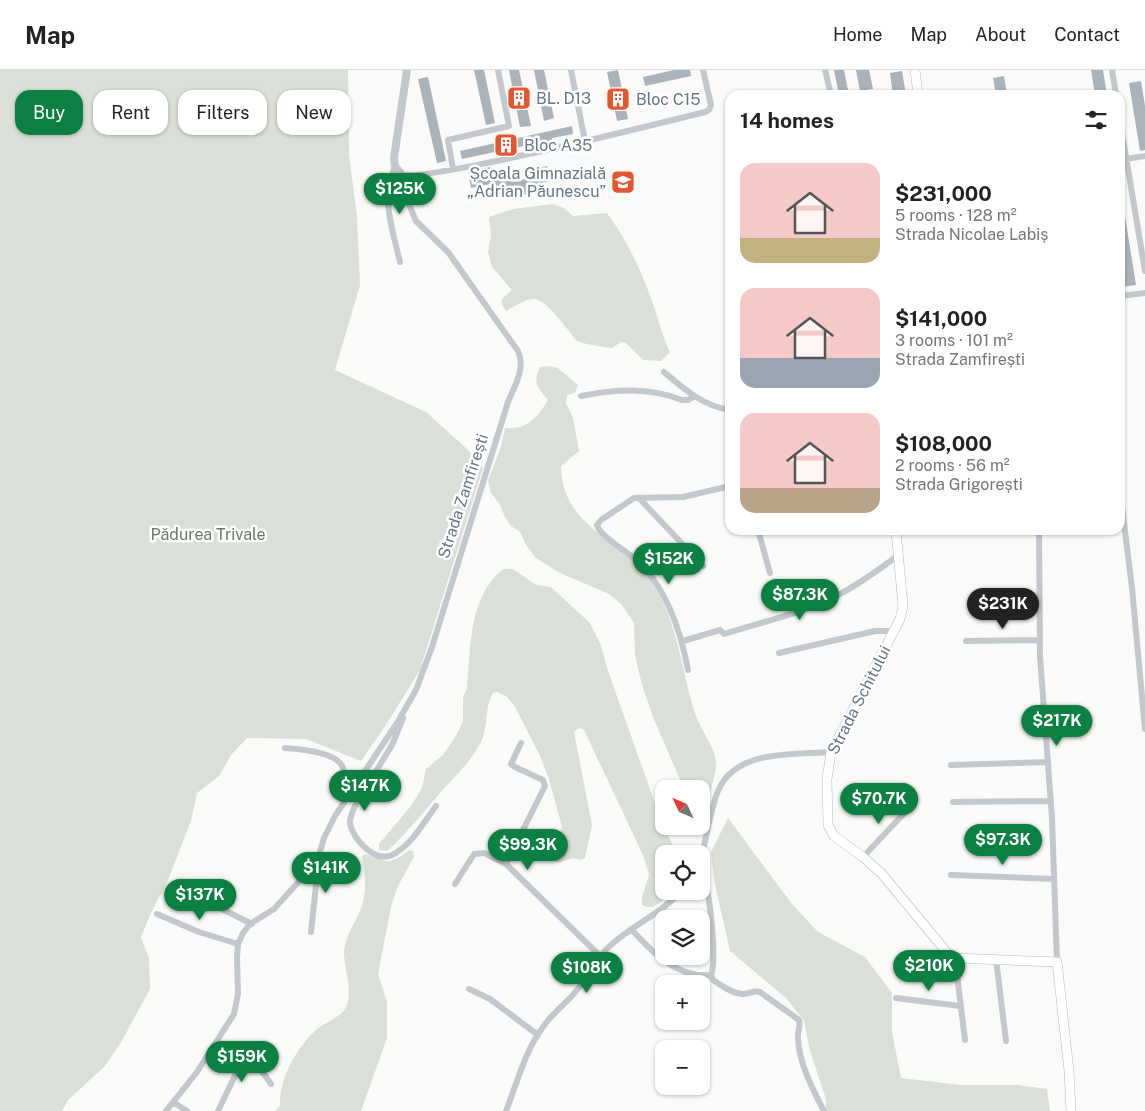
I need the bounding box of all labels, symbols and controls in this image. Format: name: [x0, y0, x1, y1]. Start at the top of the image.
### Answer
text: Map: [25, 21, 75, 49]
text: Home: [833, 24, 883, 45]
text: Map: [911, 24, 947, 45]
text: About: [975, 24, 1026, 45]
text: Contact: [1054, 24, 1120, 45]
building icon: BL. D13: [506, 85, 532, 111]
building icon: Bloc C15: [605, 86, 631, 112]
place label: BL. D13: [536, 89, 591, 108]
chip: Buy: [15, 90, 83, 135]
chip: Rent: [93, 90, 168, 135]
chip: Filters: [178, 90, 267, 135]
chip: New: [277, 90, 351, 135]
place label: Bloc C15: [636, 90, 700, 109]
icon: filters: [1082, 106, 1110, 134]
text: 14 homes: [740, 108, 834, 133]
building icon: Bloc A35: [493, 132, 519, 158]
place label: Bloc A35: [524, 136, 592, 155]
place label: Școala Gimnazială „Adrian Păunescu”: [467, 164, 606, 201]
school or university icon: Școala Gimnazială „Adrian Păunescu”: [610, 169, 636, 195]
pin: $125K: [365, 172, 435, 215]
text: $125K: [375, 179, 425, 198]
text: $231,000: [895, 181, 992, 206]
icon: home: [780, 183, 840, 243]
text: 5 rooms · 128 m²: [895, 206, 1017, 225]
text: Strada Nicolae Labiș: [895, 225, 1048, 244]
text: $141,000: [895, 306, 987, 331]
icon: home: [780, 308, 840, 368]
text: 3 rooms · 101 m²: [895, 331, 1013, 350]
text: Strada Zamfirești: [895, 350, 1025, 369]
street label: Strada Zamfirești: [434, 431, 492, 561]
text: $108,000: [895, 431, 992, 456]
icon: home: [780, 433, 840, 493]
text: 2 rooms · 56 m²: [895, 456, 1010, 475]
text: Strada Grigorești: [895, 475, 1023, 494]
park label: Pădurea Trivale: [150, 525, 266, 544]
pin: $152K: [634, 542, 704, 585]
text: $152K: [644, 549, 694, 568]
pin: $87.3K: [759, 578, 841, 621]
text: $87.3K: [772, 585, 828, 604]
pin: $231K: [968, 588, 1038, 630]
text: $231K: [978, 594, 1028, 613]
street label: Strada Schitului: [823, 642, 895, 758]
pin: $217K: [1022, 704, 1092, 747]
text: $217K: [1032, 711, 1082, 730]
pin: $147K: [330, 770, 400, 812]
text: $147K: [340, 776, 390, 795]
north arrow: [655, 780, 710, 835]
map controls: [655, 780, 710, 1095]
pin: $70.7K: [838, 782, 920, 825]
text: $70.7K: [851, 789, 907, 808]
pin: $97.3K: [962, 824, 1044, 866]
pin: $99.3K: [487, 828, 569, 871]
text: $97.3K: [975, 830, 1031, 849]
text: $99.3K: [499, 835, 557, 854]
button: locate: [655, 845, 710, 900]
pin: $141K: [291, 852, 361, 894]
text: $141K: [303, 858, 349, 877]
pin: $137K: [165, 878, 235, 921]
text: $137K: [175, 885, 225, 904]
button: layers: [655, 910, 710, 965]
pin: $210K: [894, 950, 964, 992]
pin: $108K: [552, 952, 622, 994]
text: $210K: [904, 956, 954, 975]
text: $108K: [562, 958, 612, 977]
button: +: [655, 975, 710, 1030]
pin: $159K: [207, 1040, 277, 1083]
button: −: [655, 1040, 710, 1095]
text: $159K: [217, 1047, 267, 1066]

